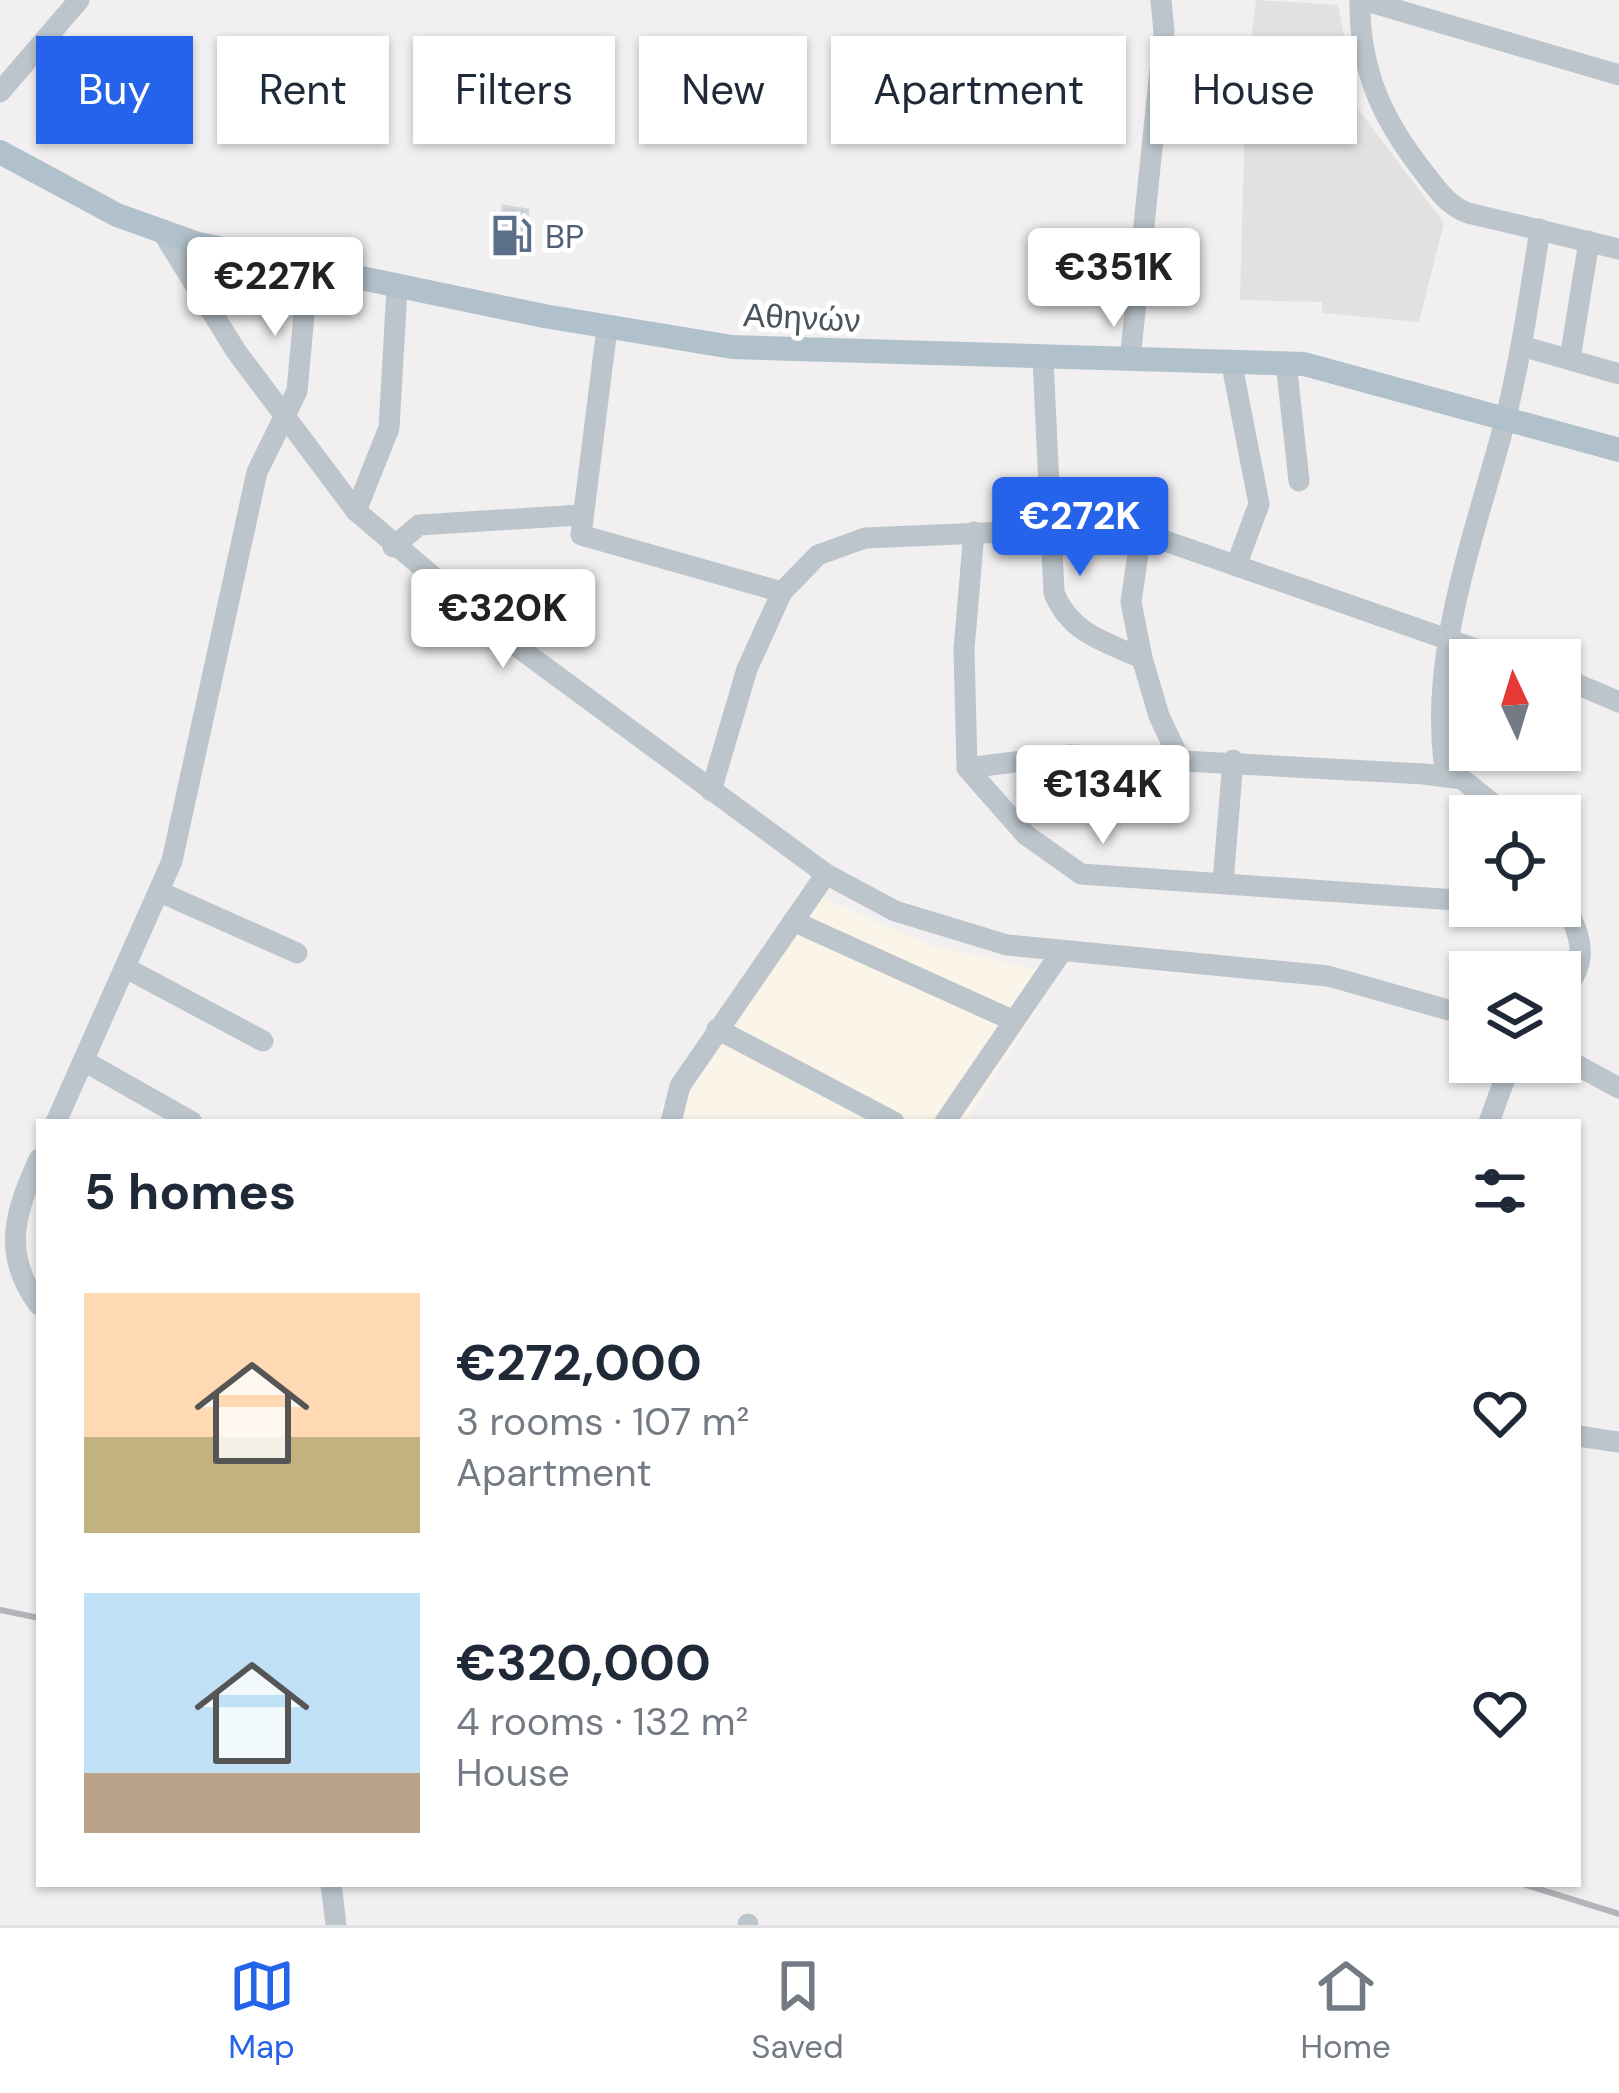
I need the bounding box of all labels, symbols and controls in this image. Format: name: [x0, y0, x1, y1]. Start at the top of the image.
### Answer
chip: Buy: [36, 36, 193, 144]
chip: Rent: [217, 36, 389, 144]
chip: Filters: [413, 36, 615, 144]
chip: New: [639, 36, 807, 144]
chip: Apartment: [831, 36, 1126, 144]
chip: House: [1150, 36, 1357, 144]
fuel station icon: BP: [488, 213, 534, 259]
place label: BP: [545, 215, 584, 258]
pin: €351K: [1030, 228, 1198, 330]
pin: €227K: [191, 237, 359, 339]
text: €351K: [1055, 241, 1173, 292]
text: €227K: [214, 250, 336, 301]
street label: Αθηνών: [742, 293, 862, 342]
pin: €272K: [996, 477, 1164, 579]
text: €272K: [1019, 490, 1141, 541]
pin: €320K: [419, 569, 587, 671]
text: €320K: [438, 582, 568, 633]
north arrow: [1449, 639, 1581, 771]
map controls: [1449, 639, 1581, 1083]
pin: €134K: [1019, 745, 1187, 847]
text: €134K: [1043, 758, 1163, 809]
button: locate: [1449, 795, 1581, 927]
button: layers: [1449, 951, 1581, 1083]
text: 5 homes: [84, 1158, 296, 1225]
icon: filters: [1467, 1158, 1533, 1224]
text: €272,000: [456, 1329, 702, 1396]
icon: home: [180, 1341, 324, 1485]
icon: heart: [1467, 1380, 1533, 1446]
text: 3 rooms · 107 m²: [456, 1396, 749, 1447]
text: Apartment: [456, 1447, 652, 1498]
text: €320,000: [456, 1629, 711, 1696]
icon: home: [180, 1641, 324, 1785]
icon: heart: [1467, 1680, 1533, 1746]
text: 4 rooms · 132 m²: [456, 1696, 748, 1747]
text: House: [456, 1747, 570, 1798]
tab: Map: [228, 1953, 295, 2068]
tab: Saved: [751, 1953, 844, 2068]
tab: Home: [1300, 1953, 1391, 2068]

